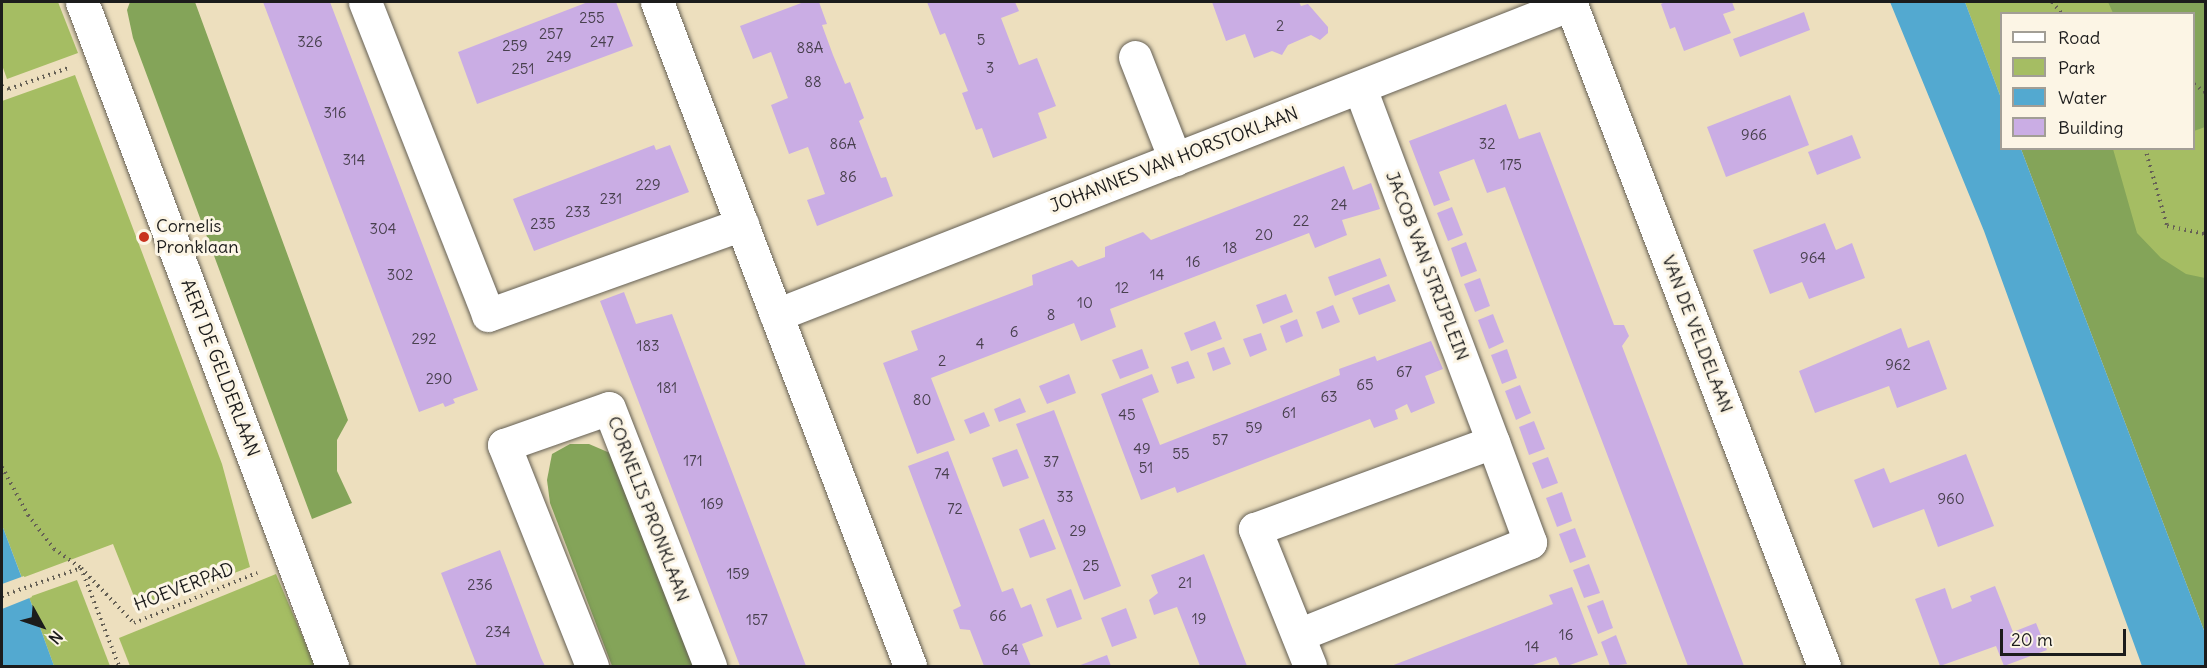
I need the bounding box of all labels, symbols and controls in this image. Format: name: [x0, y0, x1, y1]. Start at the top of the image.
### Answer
house number: 255: [579, 9, 605, 27]
legend: [2000, 12, 2195, 150]
house number: 2: [1276, 17, 1284, 35]
house number: 257: [539, 25, 563, 43]
text: Road: [2058, 26, 2100, 49]
house number: 5: [977, 31, 985, 49]
house number: 326: [297, 33, 323, 51]
house number: 247: [590, 33, 614, 51]
house number: 259: [502, 37, 528, 55]
house number: 88A: [797, 39, 823, 57]
house number: 249: [546, 48, 572, 66]
text: Park: [2058, 56, 2095, 79]
house number: 3: [986, 59, 994, 77]
house number: 251: [512, 60, 534, 78]
house number: 88: [804, 73, 822, 91]
text: Water: [2058, 86, 2107, 109]
street label: JOHANNES VAN HORSTOKLAAN: [1047, 103, 1301, 217]
house number: 316: [324, 104, 346, 122]
text: Building: [2058, 116, 2123, 139]
house number: 966: [1741, 126, 1767, 144]
house number: 86A: [830, 135, 856, 153]
house number: 32: [1479, 135, 1495, 153]
house number: 314: [343, 151, 365, 169]
house number: 175: [1500, 156, 1522, 174]
house number: 86: [839, 168, 857, 186]
street label: JACOB VAN STRIJPLEIN: [1381, 168, 1473, 364]
house number: 229: [635, 176, 661, 194]
house number: 231: [600, 190, 622, 208]
house number: 24: [1331, 196, 1347, 214]
house number: 233: [565, 203, 591, 221]
house number: 22: [1293, 212, 1309, 230]
house number: 235: [530, 215, 556, 233]
place label: Cornelis Pronklaan: [156, 216, 239, 258]
house number: 304: [369, 220, 397, 238]
house number: 20: [1255, 226, 1273, 244]
marker: Cornelis Pronklaan: [137, 230, 151, 244]
house number: 18: [1223, 239, 1237, 257]
house number: 964: [1800, 249, 1826, 267]
street label: VAN DE VELDELAAN: [1657, 252, 1737, 416]
house number: 16: [1186, 253, 1200, 271]
house number: 302: [387, 266, 413, 284]
house number: 14: [1150, 266, 1164, 284]
street label: AERT DE GELDERLAAN: [176, 276, 264, 460]
house number: 12: [1115, 279, 1129, 297]
house number: 10: [1077, 294, 1093, 312]
house number: 8: [1047, 306, 1055, 324]
house number: 6: [1010, 323, 1018, 341]
house number: 292: [411, 330, 437, 348]
house number: 4: [976, 335, 984, 353]
house number: 183: [636, 337, 660, 355]
house number: 2: [938, 352, 946, 370]
house number: 962: [1885, 356, 1911, 374]
house number: 67: [1396, 363, 1412, 381]
house number: 290: [426, 370, 452, 388]
house number: 65: [1356, 376, 1374, 394]
house number: 181: [657, 379, 677, 397]
house number: 63: [1320, 388, 1338, 406]
house number: 80: [913, 391, 931, 409]
house number: 61: [1282, 404, 1296, 422]
house number: 45: [1118, 406, 1136, 424]
street label: CORNELIS PRONKLAAN: [603, 413, 693, 605]
house number: 59: [1245, 419, 1263, 437]
house number: 57: [1212, 431, 1228, 449]
house number: 49: [1133, 440, 1151, 458]
house number: 55: [1172, 445, 1190, 463]
house number: 171: [683, 452, 703, 470]
house number: 37: [1043, 453, 1059, 471]
house number: 51: [1139, 459, 1153, 477]
house number: 74: [934, 465, 950, 483]
house number: 33: [1056, 488, 1074, 506]
house number: 960: [1937, 490, 1965, 508]
house number: 169: [700, 495, 724, 513]
house number: 72: [947, 500, 963, 518]
house number: 29: [1070, 522, 1086, 540]
house number: 25: [1083, 557, 1099, 575]
street label: HOEVERPAD: [131, 558, 237, 616]
house number: 159: [726, 565, 750, 583]
house number: 21: [1178, 574, 1192, 592]
house number: 236: [467, 576, 493, 594]
north arrow: [12, 596, 72, 656]
house number: 66: [989, 607, 1007, 625]
house number: 19: [1192, 610, 1206, 628]
house number: 157: [746, 611, 768, 629]
scale bar: [2003, 617, 2129, 655]
house number: 234: [485, 623, 511, 641]
house number: 16: [1559, 626, 1573, 644]
text: N: [45, 627, 67, 648]
text: 20 m: [2011, 628, 2053, 651]
house number: 14: [1525, 638, 1539, 656]
house number: 64: [1001, 641, 1019, 659]

